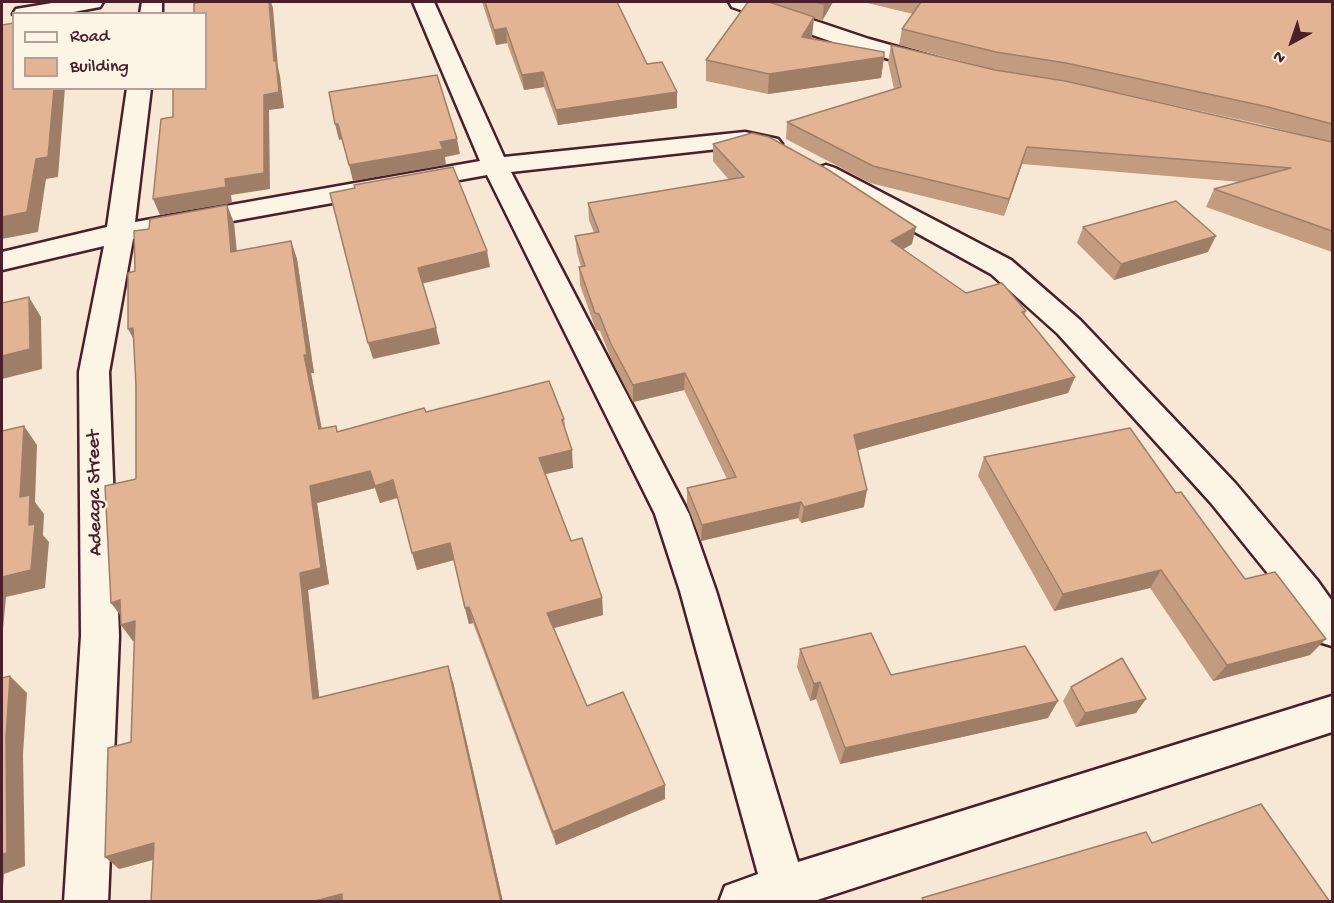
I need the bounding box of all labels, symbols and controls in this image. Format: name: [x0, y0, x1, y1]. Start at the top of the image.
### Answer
legend: [12, 12, 207, 90]
north arrow: [1262, 12, 1322, 72]
text: Road: [70, 27, 109, 48]
text: N: [1270, 46, 1290, 67]
text: Building: [70, 57, 129, 78]
street label: Adeaga Street: [83, 430, 109, 556]

